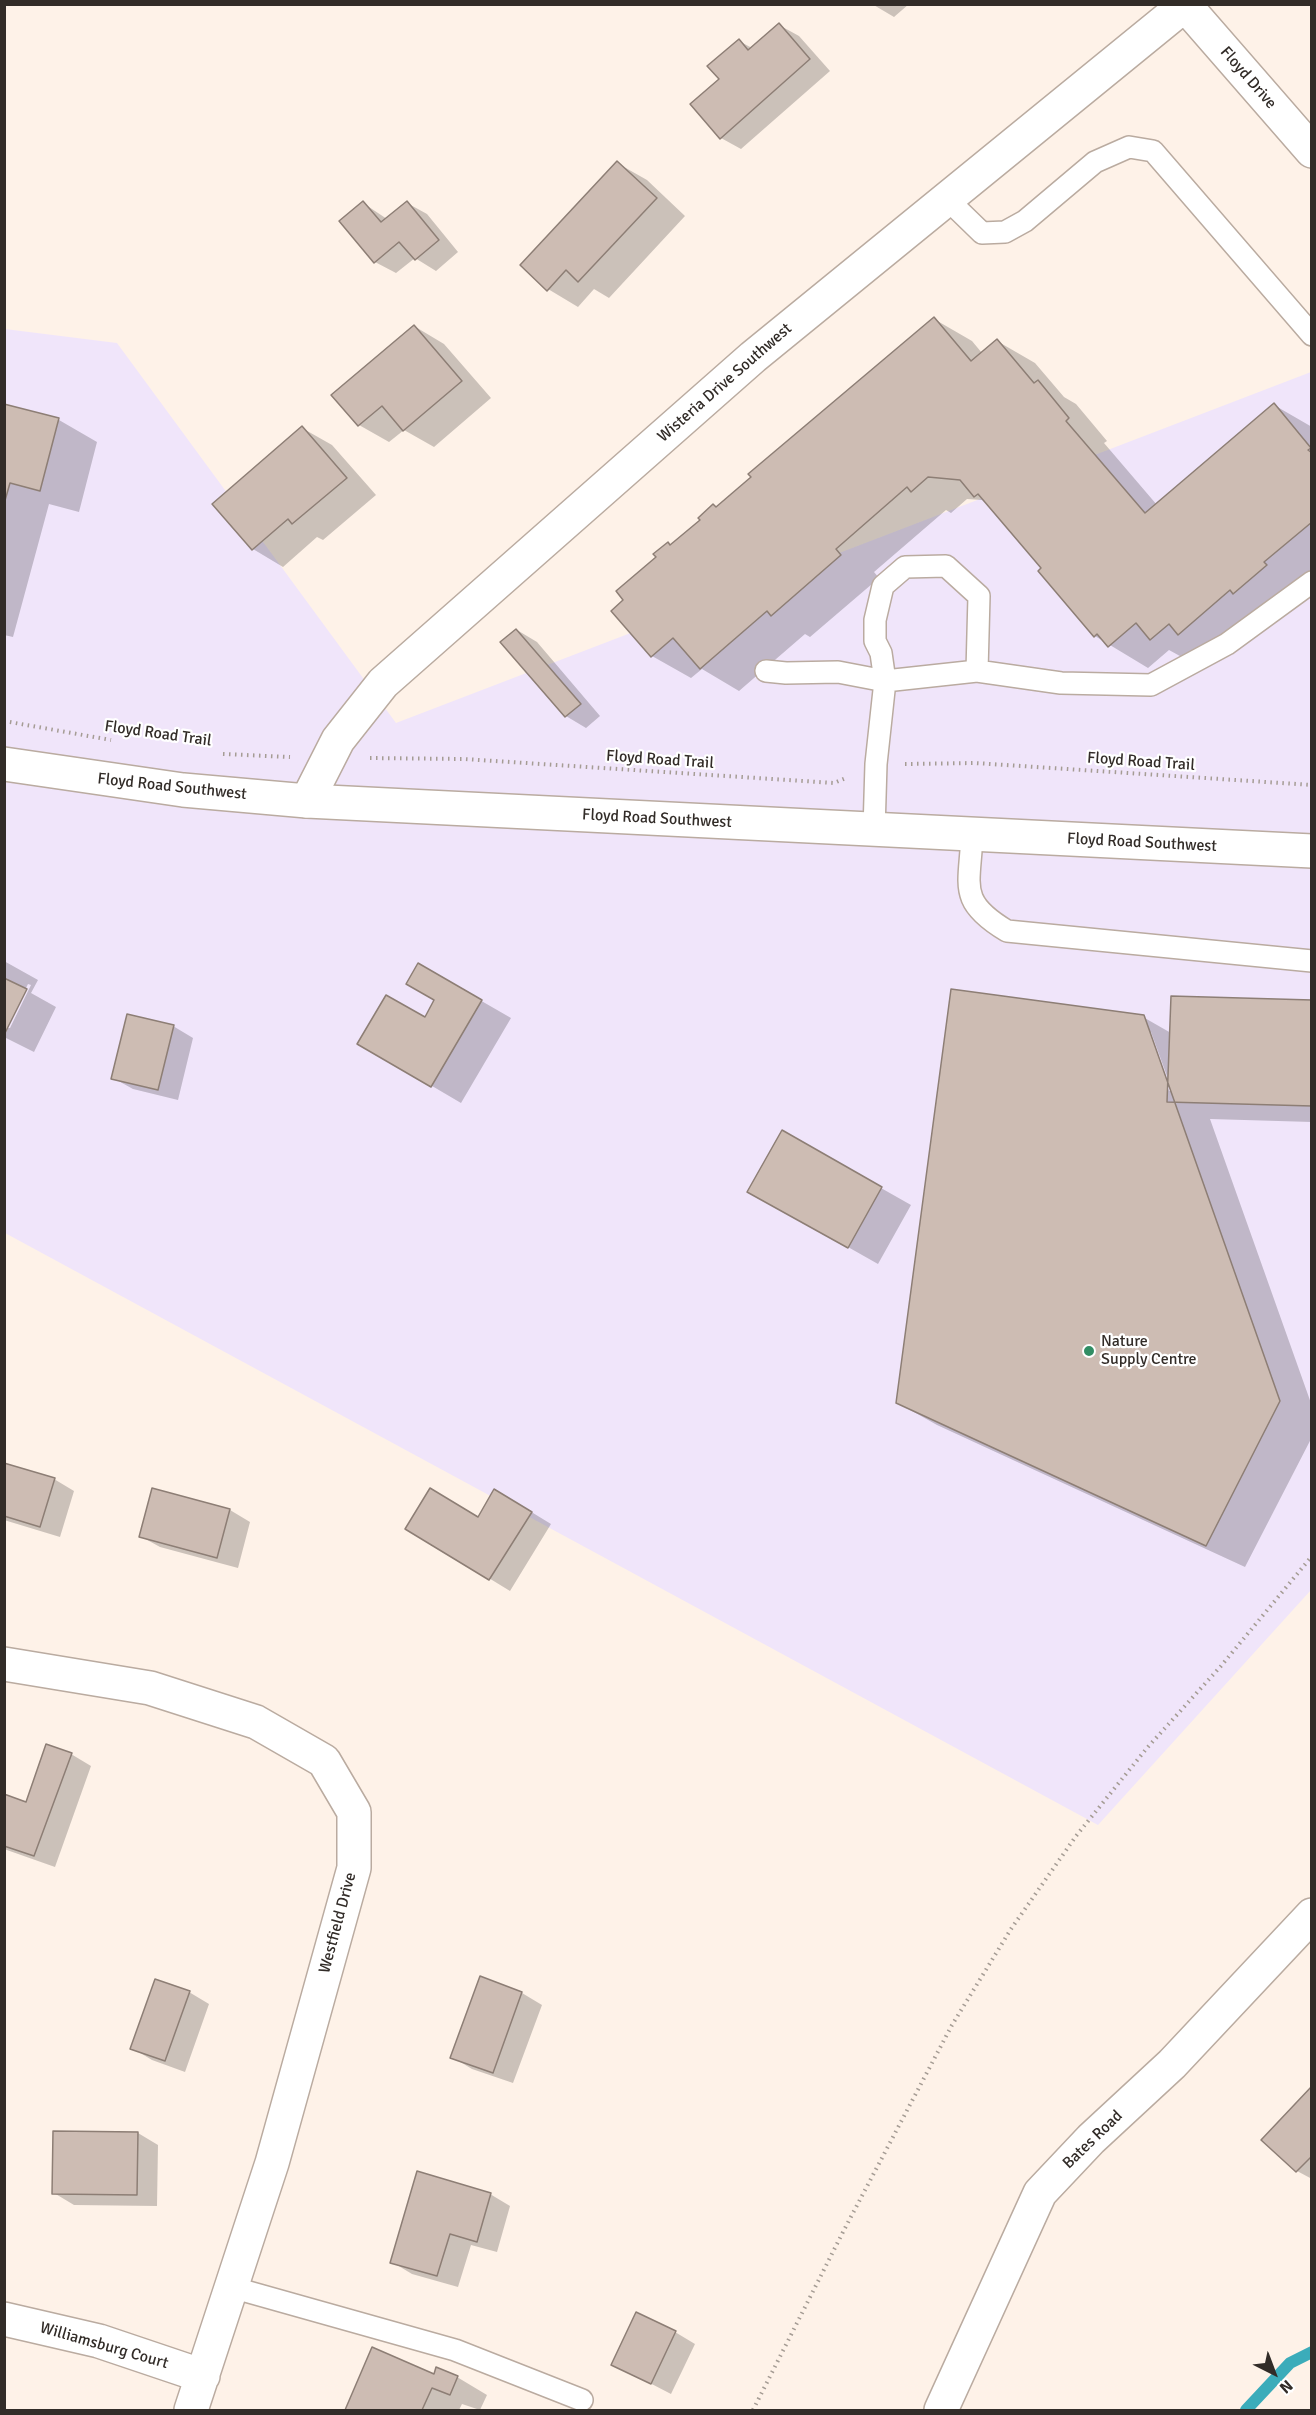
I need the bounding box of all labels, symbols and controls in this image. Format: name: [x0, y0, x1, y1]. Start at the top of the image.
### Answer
street label: Floyd Drive: [1216, 43, 1280, 113]
street label: Wisteria Drive Southwest: [654, 319, 796, 447]
street label: Floyd Road Trail: [103, 717, 213, 751]
street label: Floyd Road Trail: [605, 747, 715, 773]
street label: Floyd Road Trail: [1086, 749, 1196, 775]
street label: Floyd Road Southwest: [96, 770, 248, 804]
street label: Floyd Road Southwest: [582, 805, 732, 833]
street label: Floyd Road Southwest: [1067, 829, 1217, 857]
place label: Nature Supply Centre: [1101, 1332, 1197, 1370]
marker: Nature Supply Centre: [1082, 1344, 1096, 1358]
street label: Westfield Drive: [315, 1870, 361, 1976]
street label: Bates Road: [1059, 2107, 1127, 2173]
street label: Williamsburg Court: [38, 2318, 170, 2374]
north arrow: [1244, 2343, 1304, 2403]
text: N: [1275, 2375, 1297, 2398]

